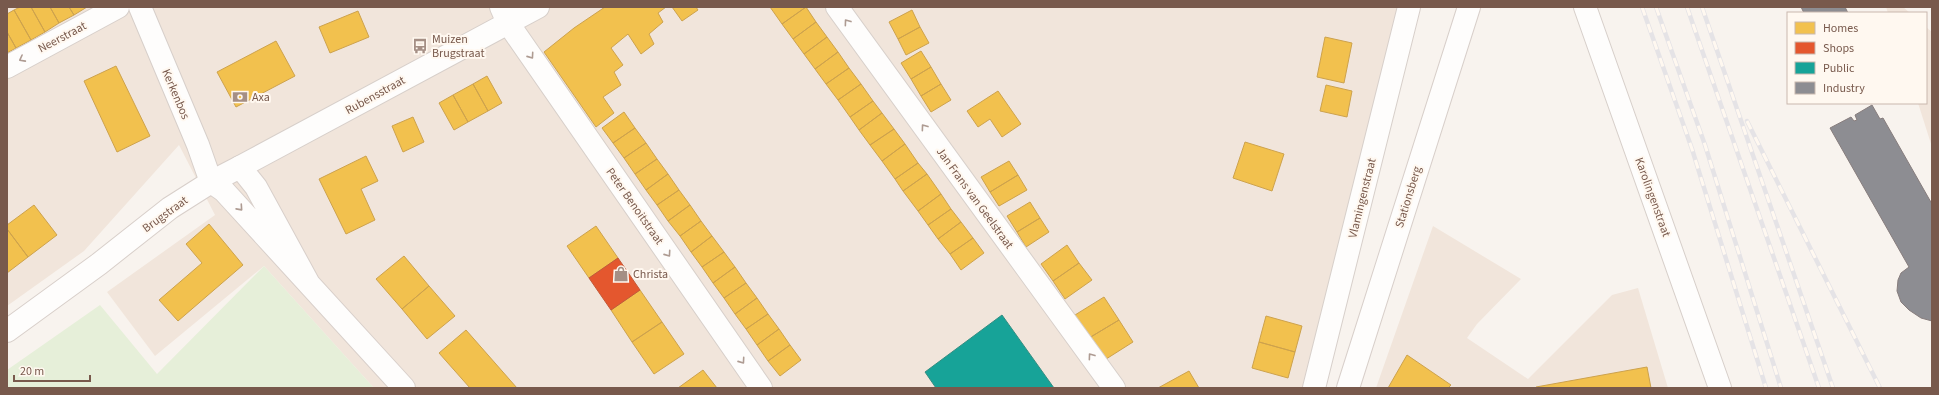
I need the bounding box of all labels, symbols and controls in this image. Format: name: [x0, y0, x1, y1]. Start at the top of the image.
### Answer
legend: [1787, 12, 1927, 104]
street label: Neerstraat: [35, 18, 89, 57]
one-way arrow: [845, 19, 852, 26]
text: Homes: [1823, 20, 1858, 37]
place label: Muizen Brugstraat: [432, 31, 485, 62]
bus stop icon: Muizen Brugstraat: [411, 37, 429, 55]
text: Shops: [1823, 40, 1854, 57]
one-way arrow: [526, 51, 533, 58]
one-way arrow: [19, 54, 26, 62]
text: Public: [1823, 60, 1855, 77]
street label: Kerkenbos: [157, 66, 194, 122]
street label: Rubensstraat: [342, 72, 408, 119]
text: Industry: [1823, 80, 1865, 97]
bank icon: Axa: [231, 88, 249, 106]
place label: Axa: [252, 89, 270, 106]
one-way arrow: [921, 124, 929, 131]
street label: Jan Frans van Geelstraat: [932, 144, 1017, 253]
street label: Karolingenstraat: [1630, 155, 1675, 239]
street label: Vlamingenstraat: [1344, 156, 1381, 240]
street label: Peter Benoitstraat: [602, 164, 667, 248]
street label: Stationsberg: [1391, 164, 1426, 230]
street label: Brugstraat: [139, 192, 192, 237]
one-way arrow: [235, 203, 242, 211]
one-way arrow: [663, 250, 670, 257]
shop icon: Christa: [612, 265, 630, 283]
place label: Christa: [633, 266, 668, 283]
one-way arrow: [1089, 354, 1096, 361]
scale bar: [14, 357, 90, 383]
one-way arrow: [737, 357, 744, 364]
text: 20 m: [20, 363, 44, 380]

